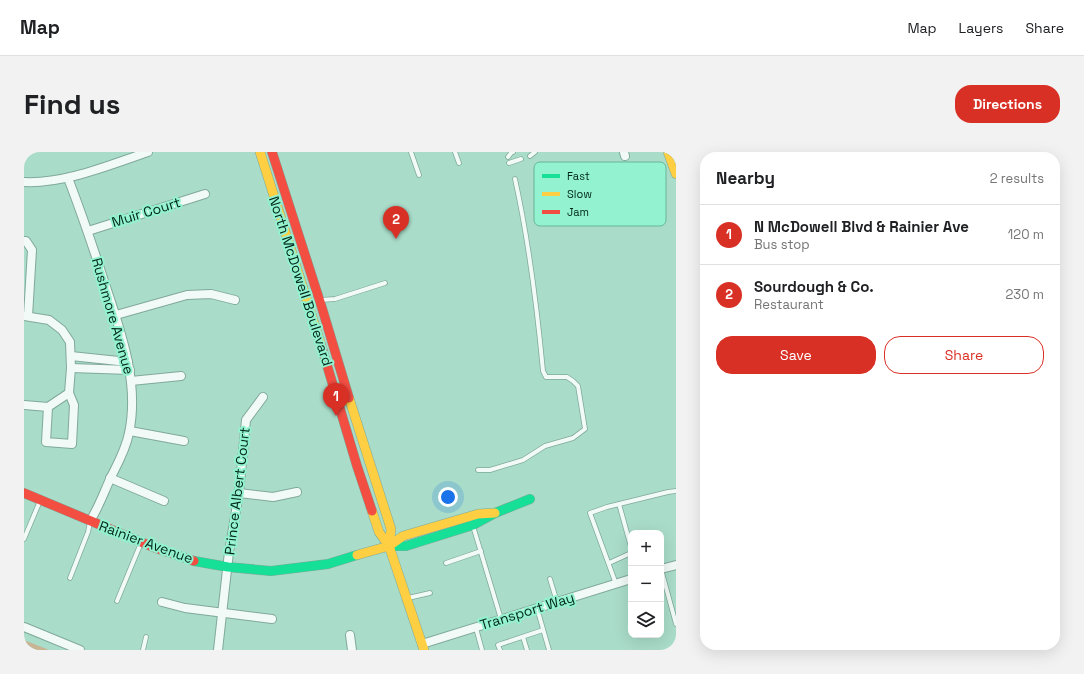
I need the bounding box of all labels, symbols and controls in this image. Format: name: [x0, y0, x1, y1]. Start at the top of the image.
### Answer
text: Map: [20, 15, 60, 40]
text: Map: [907, 19, 937, 37]
text: Layers: [959, 19, 1003, 37]
text: Share: [1025, 19, 1064, 37]
button: Directions: [955, 85, 1060, 123]
text: Find us: [24, 86, 121, 122]
legend: [534, 162, 666, 226]
text: Nearby: [716, 167, 775, 189]
text: Fast: [567, 169, 590, 183]
text: 2 results: [990, 170, 1044, 187]
text: Slow: [567, 187, 592, 201]
street label: Muir Court: [109, 193, 183, 231]
street label: North McDowell Boulevard: [265, 194, 337, 368]
text: Jam: [567, 205, 589, 219]
pin: 2: [383, 206, 409, 239]
text: N McDowell Blvd & Rainier Ave: [754, 217, 969, 236]
text: 1: [726, 226, 732, 243]
text: 120 m: [1008, 226, 1044, 243]
text: Bus stop: [754, 236, 810, 253]
street label: Rushmore Avenue: [88, 256, 138, 376]
text: Sourdough & Co.: [754, 277, 874, 296]
text: 2: [725, 286, 733, 303]
text: 230 m: [1006, 286, 1044, 303]
text: Restaurant: [754, 296, 824, 313]
button: Save: [716, 336, 876, 374]
button: Share: [884, 336, 1044, 374]
pin: 1: [323, 383, 349, 416]
street label: Prince Albert Court: [220, 426, 254, 556]
your location: [438, 487, 458, 507]
street label: Rainier Avenue: [97, 517, 195, 567]
map controls: [628, 530, 664, 638]
button: +: [628, 530, 664, 566]
button: −: [628, 566, 664, 602]
street label: Transport Way: [478, 588, 576, 634]
button: layers: [628, 602, 664, 638]

